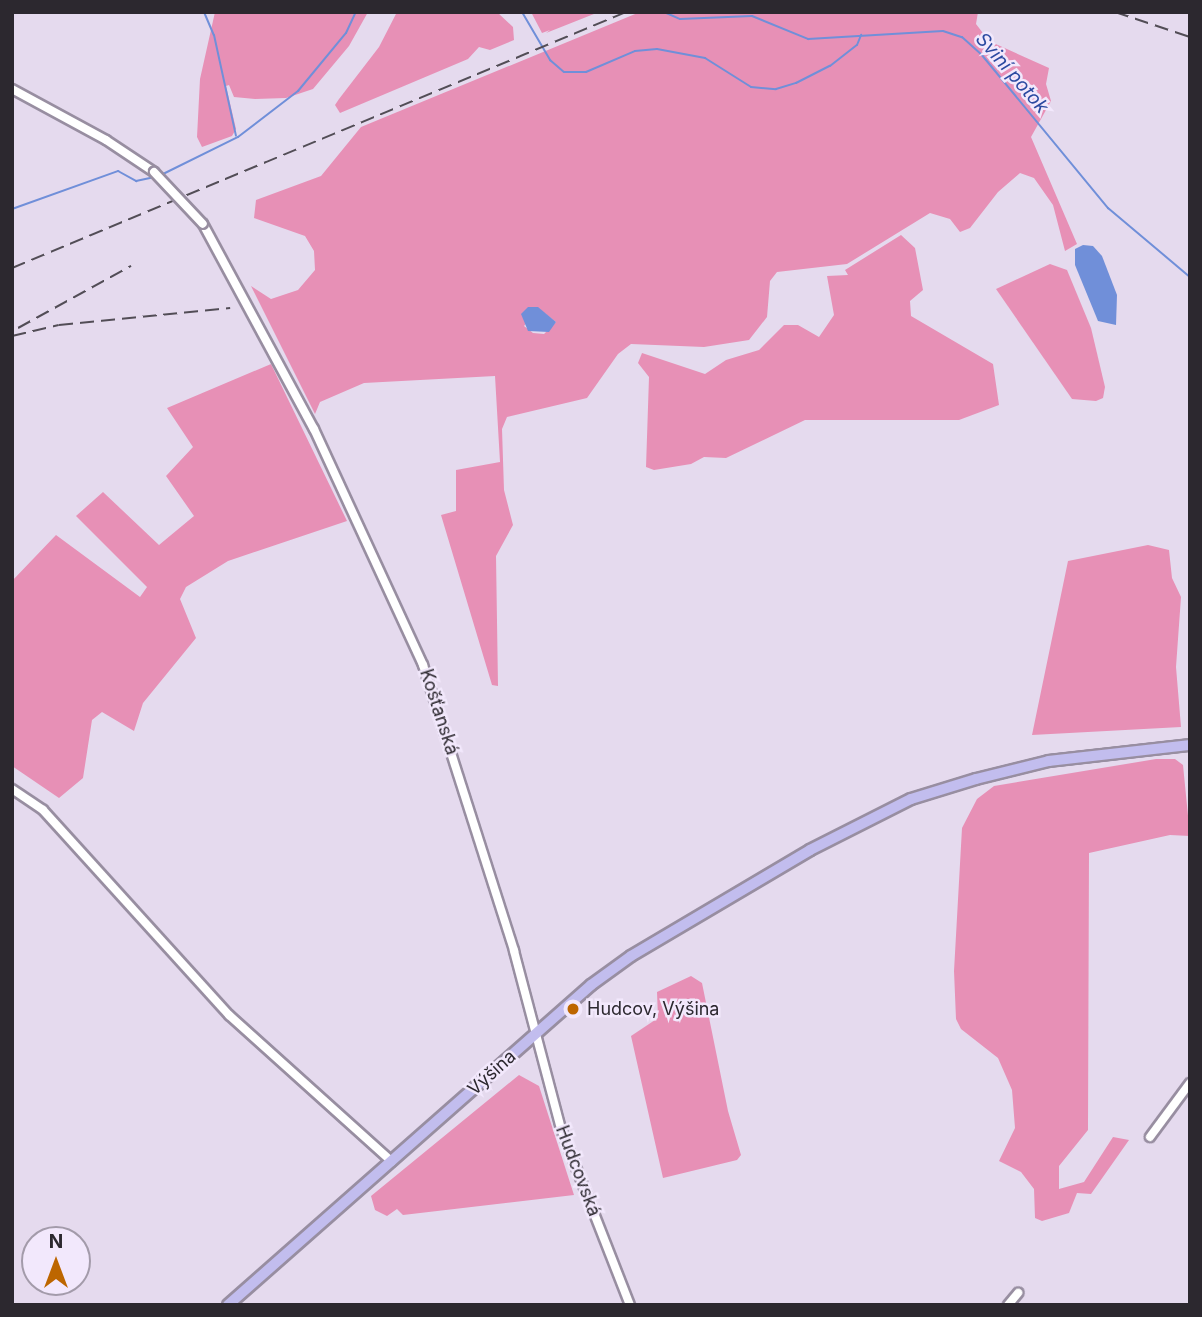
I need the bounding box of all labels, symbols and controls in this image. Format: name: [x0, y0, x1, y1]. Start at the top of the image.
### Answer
water label: Sviní potok: [971, 28, 1053, 118]
street label: Košťanská: [415, 666, 463, 758]
place label: Hudcov, Výšina: [587, 998, 719, 1020]
marker: Hudcov, Výšina: [565, 1001, 581, 1017]
street label: Výšina: [464, 1046, 520, 1100]
street label: Hudcovská: [551, 1123, 605, 1219]
north arrow: [21, 1226, 91, 1296]
text: N: [49, 1230, 63, 1253]

